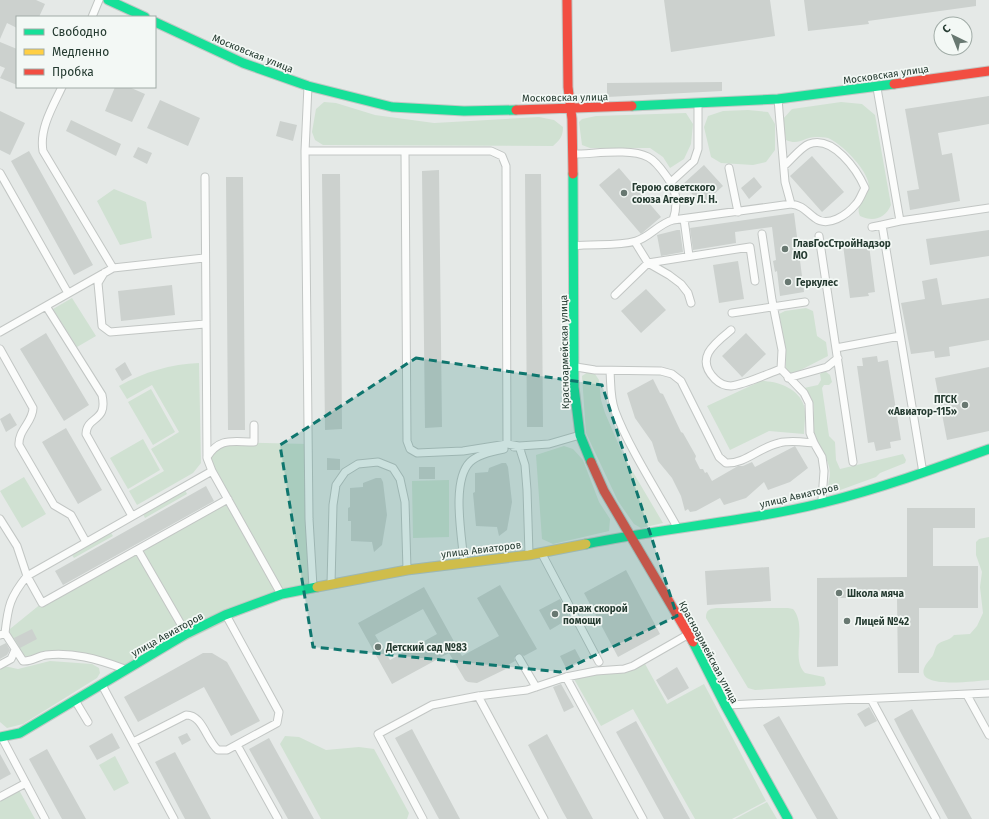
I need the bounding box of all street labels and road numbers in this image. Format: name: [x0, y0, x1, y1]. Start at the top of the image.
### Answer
street label: Московская улица: [210, 32, 295, 76]
street label: Московская улица: [843, 63, 930, 87]
street label: Московская улица: [522, 91, 608, 105]
street label: Красноармейская улица: [558, 295, 572, 409]
street label: улица Авиаторов: [759, 481, 840, 511]
street label: улица Авиаторов: [440, 539, 522, 561]
street label: Красноармейская улица: [676, 599, 740, 706]
street label: улица Авиаторов: [129, 610, 206, 660]

